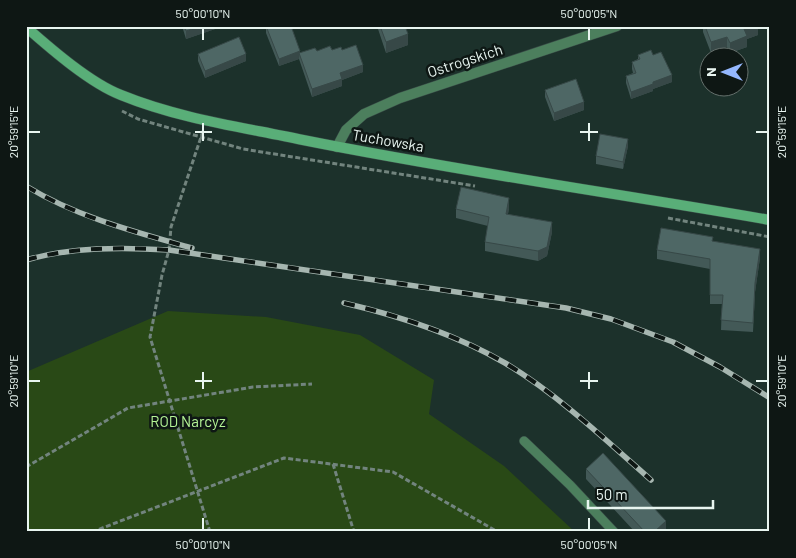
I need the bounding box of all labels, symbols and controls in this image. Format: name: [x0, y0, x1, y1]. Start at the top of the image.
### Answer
text: 50°00'10"N: [176, 6, 230, 20]
text: 50°00'05"N: [561, 6, 617, 20]
street label: Ostrogskich: [425, 39, 505, 81]
north arrow: [698, 48, 748, 98]
text: N: [702, 67, 719, 77]
text: 20°59'15"E: [6, 106, 20, 158]
text: 20°59'15"E: [774, 106, 788, 158]
street label: Tuchowska: [351, 125, 425, 155]
text: 20°59'10"E: [6, 354, 20, 408]
text: 20°59'10"E: [774, 354, 788, 408]
park label: ROD Narcyz: [150, 412, 226, 430]
scale bar: [588, 478, 714, 510]
text: 50 m: [596, 485, 628, 503]
text: 50°00'10"N: [176, 537, 230, 551]
text: 50°00'05"N: [561, 537, 617, 551]

